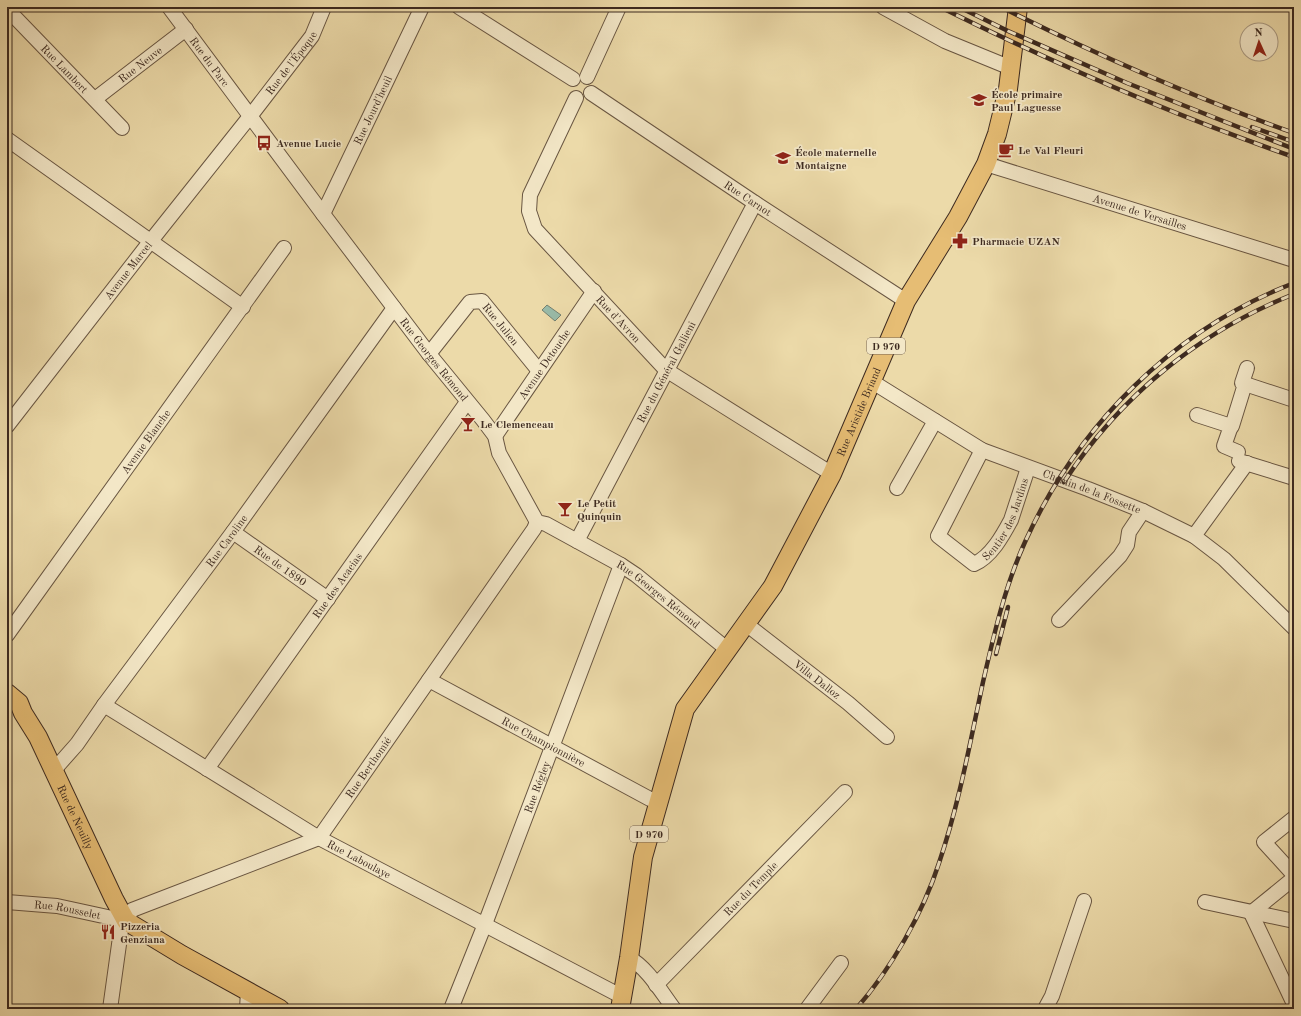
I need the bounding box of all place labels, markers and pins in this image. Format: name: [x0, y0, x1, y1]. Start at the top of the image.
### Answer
place label: École primaire Paul Laguesse: [991, 88, 1063, 114]
school or university icon: École primaire Paul Laguesse: [970, 91, 988, 109]
bus stop icon: Avenue Lucie: [255, 134, 273, 152]
place label: Avenue Lucie: [276, 139, 341, 150]
cafe icon: Le Val Fleuri: [997, 141, 1015, 159]
place label: École maternelle Montaigne: [795, 146, 877, 172]
place label: Le Val Fleuri: [1018, 146, 1083, 157]
school or university icon: École maternelle Montaigne: [774, 149, 792, 167]
pharmacy icon: Pharmacie UZAN: [951, 232, 969, 250]
place label: Pharmacie UZAN: [972, 237, 1061, 248]
bar icon: Le Clemenceau: [459, 415, 477, 433]
place label: Le Clemenceau: [480, 420, 554, 431]
place label: Le Petit Quinquin: [577, 499, 621, 523]
bar icon: Le Petit Quinquin: [556, 500, 574, 518]
place label: Pizzeria Genziana: [120, 922, 165, 946]
restaurant icon: Pizzeria Genziana: [99, 923, 117, 941]

